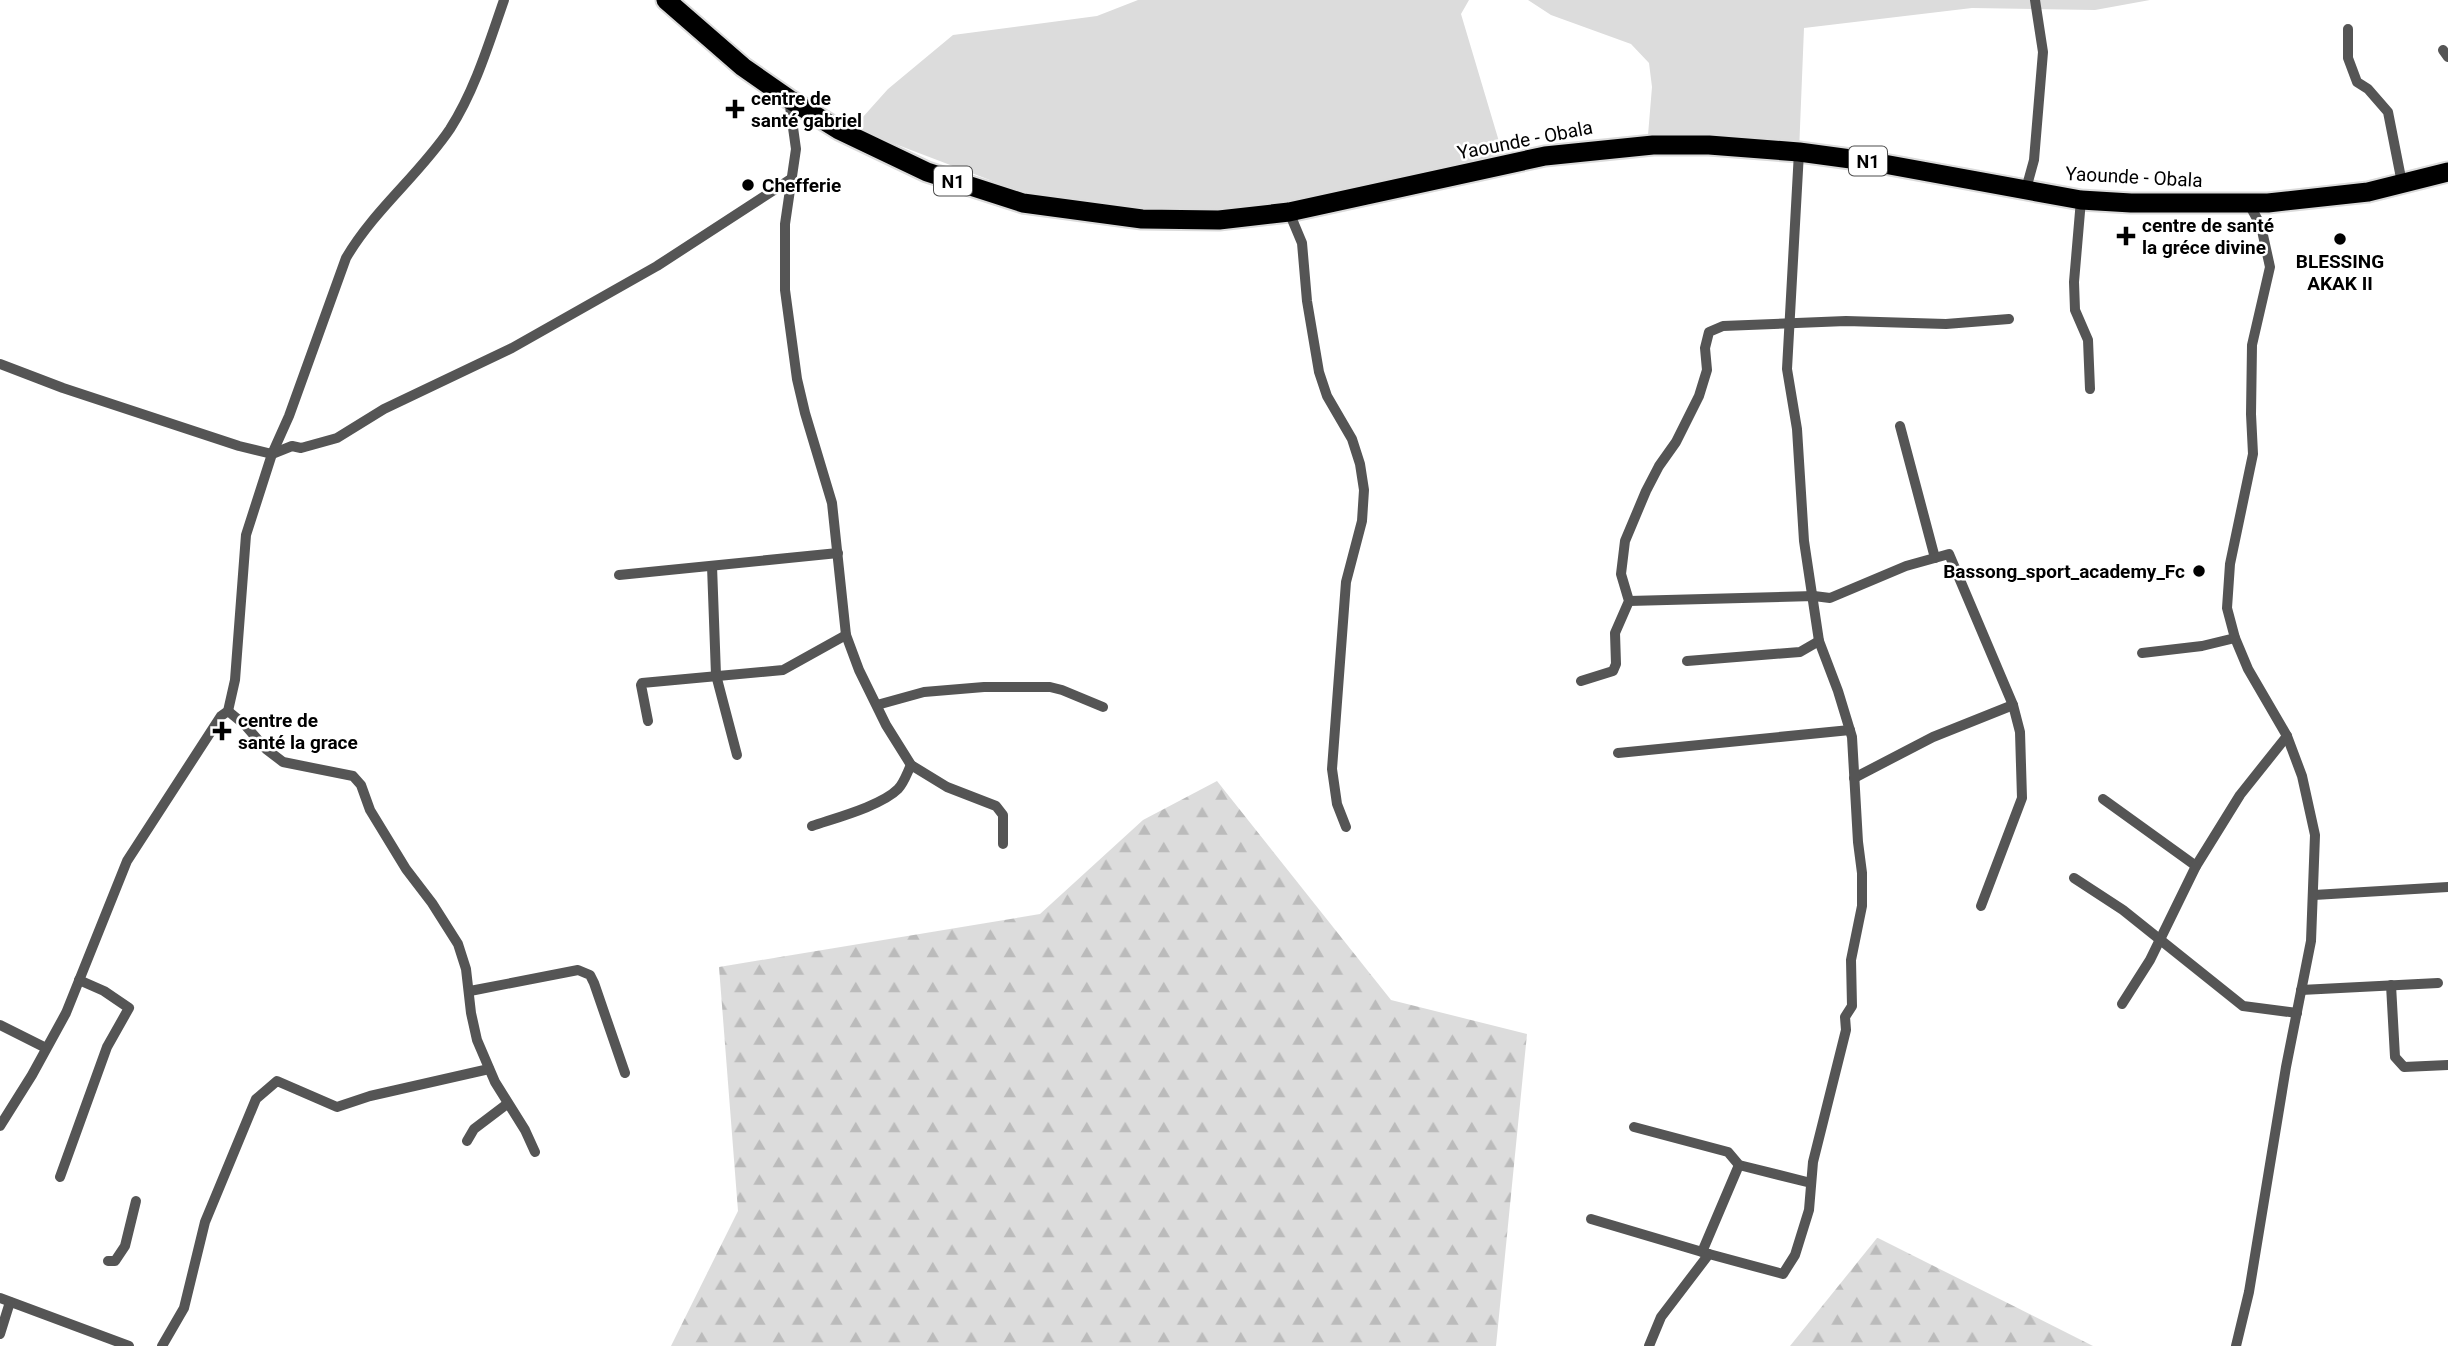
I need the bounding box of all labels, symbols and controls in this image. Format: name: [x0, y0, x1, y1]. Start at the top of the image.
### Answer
place label: centre de santé gabriel: [751, 87, 862, 132]
marker: centre de santé gabriel: [725, 99, 745, 119]
street label: Yaounde - Obala: [1455, 116, 1595, 164]
road number: N1: [1849, 146, 1887, 176]
street label: Yaounde - Obala: [2065, 162, 2203, 192]
road number: N1: [934, 166, 972, 196]
place label: Chefferie: [762, 174, 841, 197]
marker: Chefferie: [740, 177, 756, 193]
place label: centre de santé la gréce divine: [2142, 214, 2274, 259]
marker: centre de santé la gréce divine: [2116, 226, 2136, 246]
marker: BLESSING AKAK II: [2332, 231, 2348, 247]
place label: BLESSING AKAK II: [2296, 250, 2384, 295]
place label: Bassong_sport_academy_Fc: [1943, 560, 2185, 583]
marker: Bassong_sport_academy_Fc: [2191, 563, 2207, 579]
place label: centre de santé la grace: [238, 709, 358, 754]
marker: centre de santé la grace: [212, 721, 232, 741]

